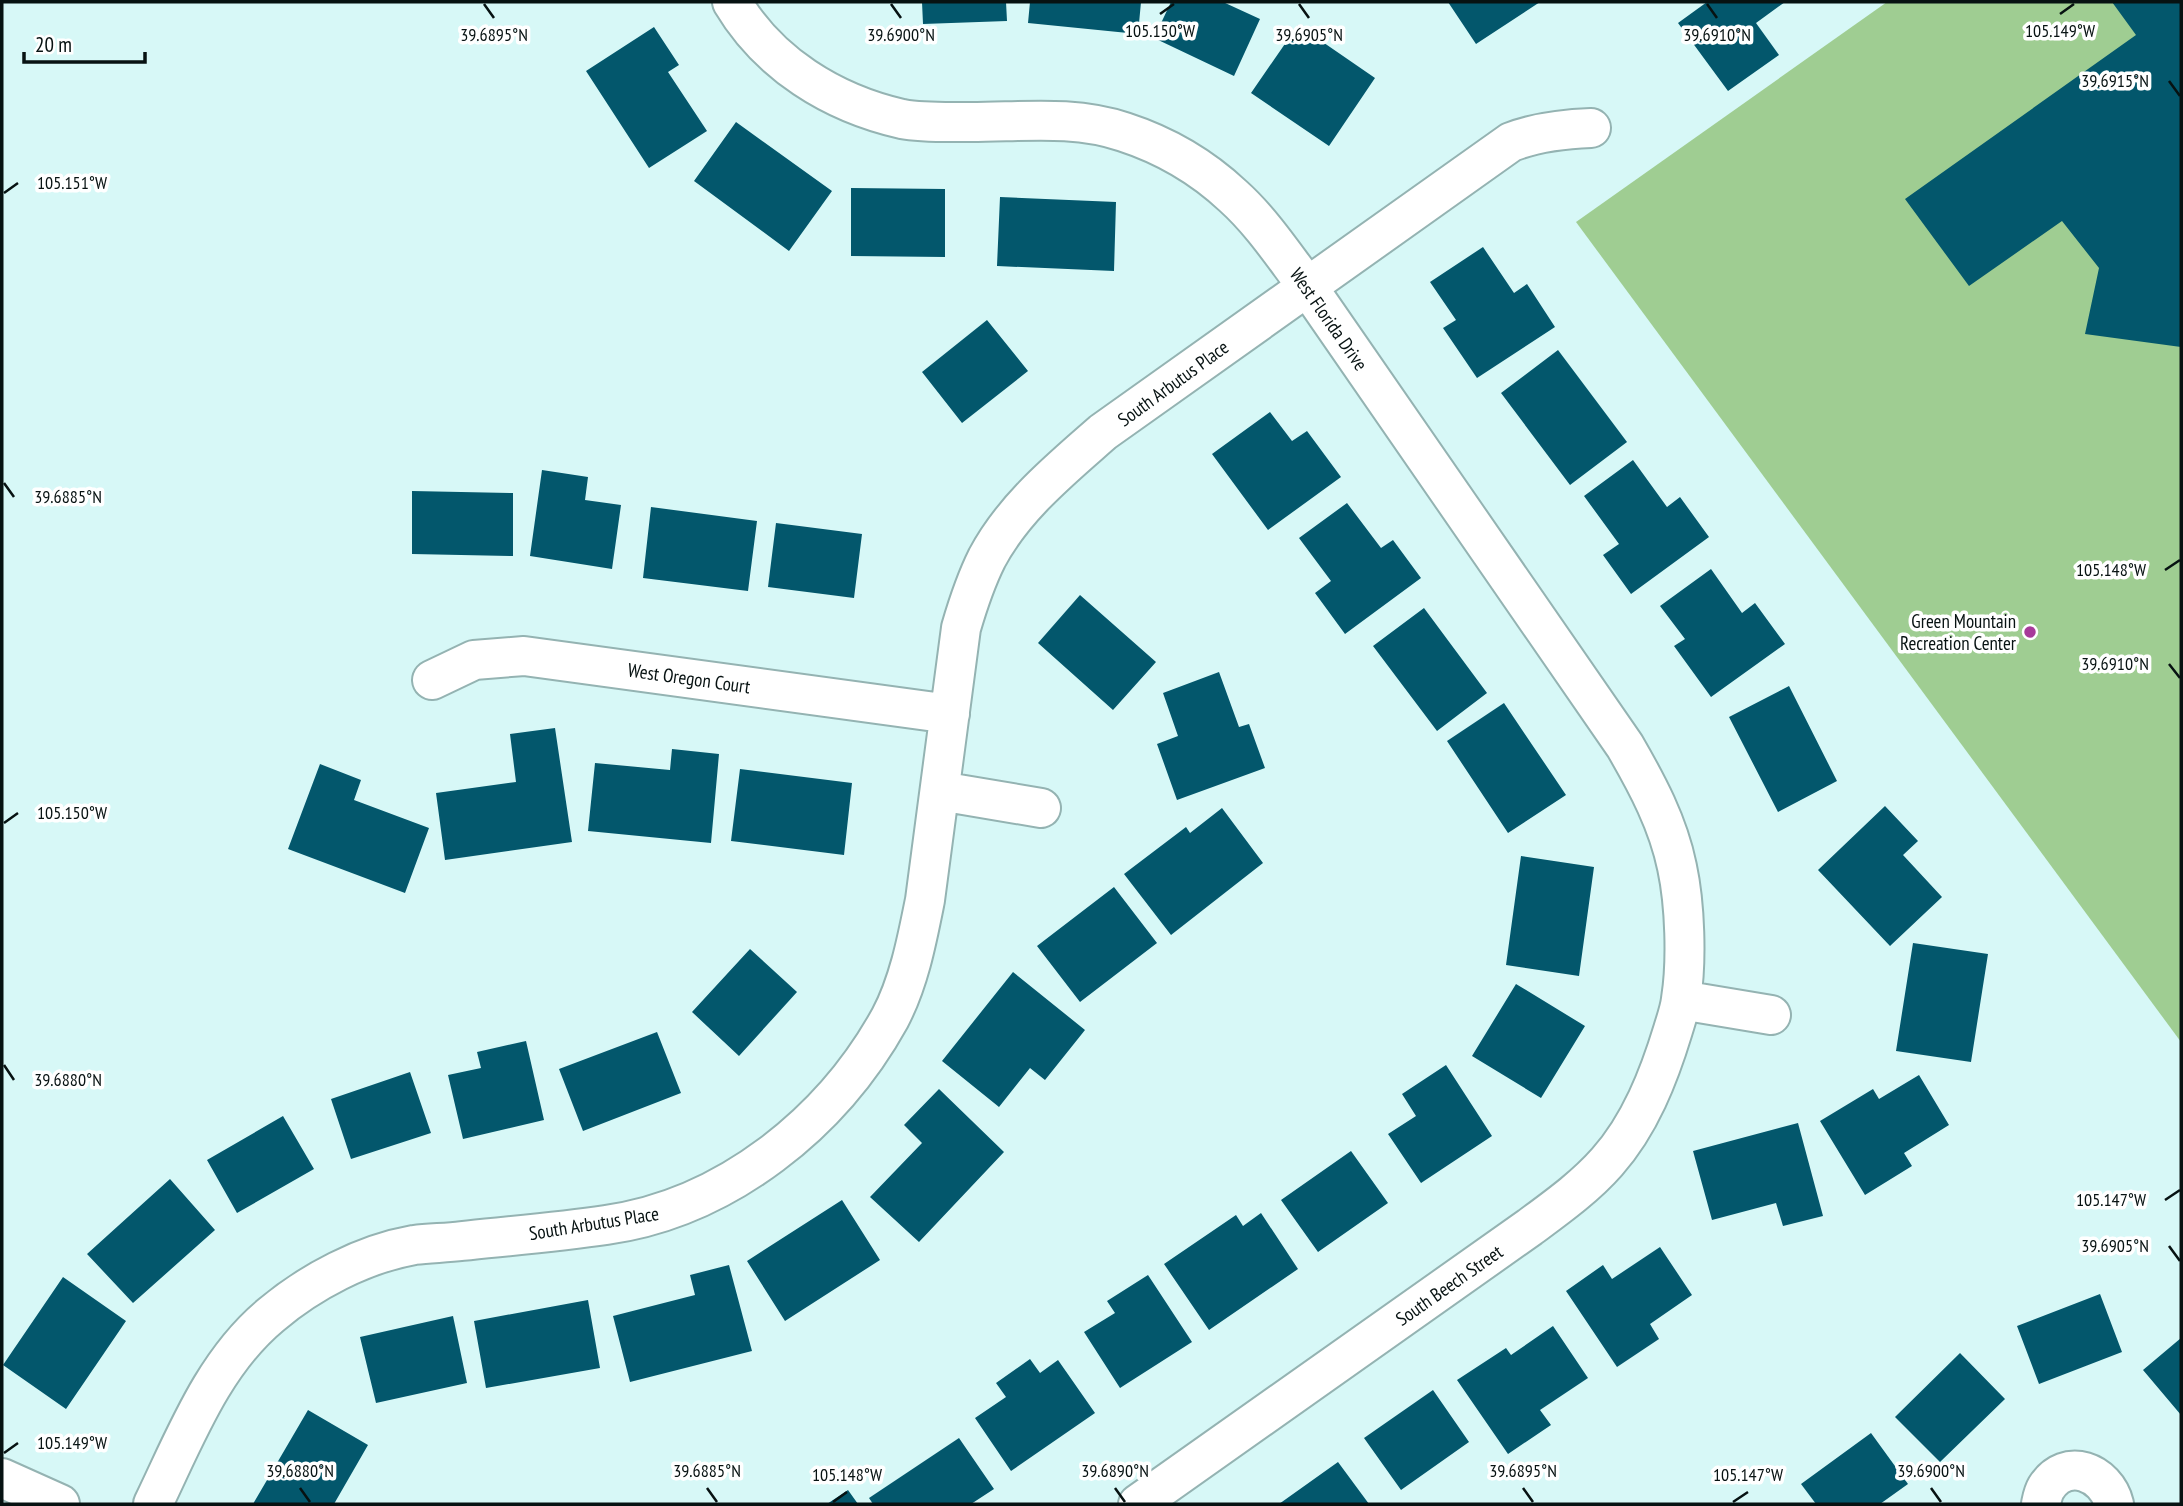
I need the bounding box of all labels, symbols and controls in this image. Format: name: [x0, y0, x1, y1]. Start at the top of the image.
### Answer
text: 105.150°W: [1125, 19, 1195, 42]
text: 105.149°W: [2025, 19, 2095, 42]
scale bar: [24, 21, 145, 65]
text: 39.6895°N: [460, 23, 528, 46]
text: 39.6900°N: [867, 23, 935, 46]
text: 39.6905°N: [1275, 23, 1343, 46]
text: 39.6910°N: [1683, 23, 1751, 46]
text: 20 m: [35, 31, 72, 58]
text: 39.6915°N: [2081, 69, 2149, 92]
text: 105.151°W: [37, 171, 107, 194]
street label: West Florida Drive: [1285, 263, 1373, 375]
street label: South Arbutus Place: [1113, 335, 1233, 431]
text: 39.6885°N: [34, 485, 102, 508]
text: 105.148°W: [2076, 558, 2146, 581]
place label: Green Mountain Recreation Center: [1900, 609, 2017, 655]
marker: Green Mountain Recreation Center: [2022, 624, 2038, 640]
text: 39.6910°N: [2081, 652, 2149, 675]
street label: West Oregon Court: [626, 658, 752, 699]
text: 105.150°W: [37, 801, 107, 824]
text: 39.6880°N: [34, 1068, 102, 1091]
text: 105.147°W: [2076, 1188, 2146, 1211]
street label: South Arbutus Place: [527, 1201, 661, 1245]
text: 39.6905°N: [2081, 1234, 2149, 1257]
street label: South Beech Street: [1391, 1239, 1508, 1331]
text: 105.149°W: [37, 1431, 107, 1454]
text: 39.6880°N: [266, 1459, 334, 1482]
text: 39.6885°N: [673, 1459, 741, 1482]
text: 39.6890°N: [1081, 1459, 1149, 1482]
text: 39.6895°N: [1489, 1459, 1557, 1482]
text: 39.6900°N: [1897, 1459, 1965, 1482]
text: 105.148°W: [812, 1463, 882, 1486]
text: 105.147°W: [1713, 1463, 1783, 1486]

